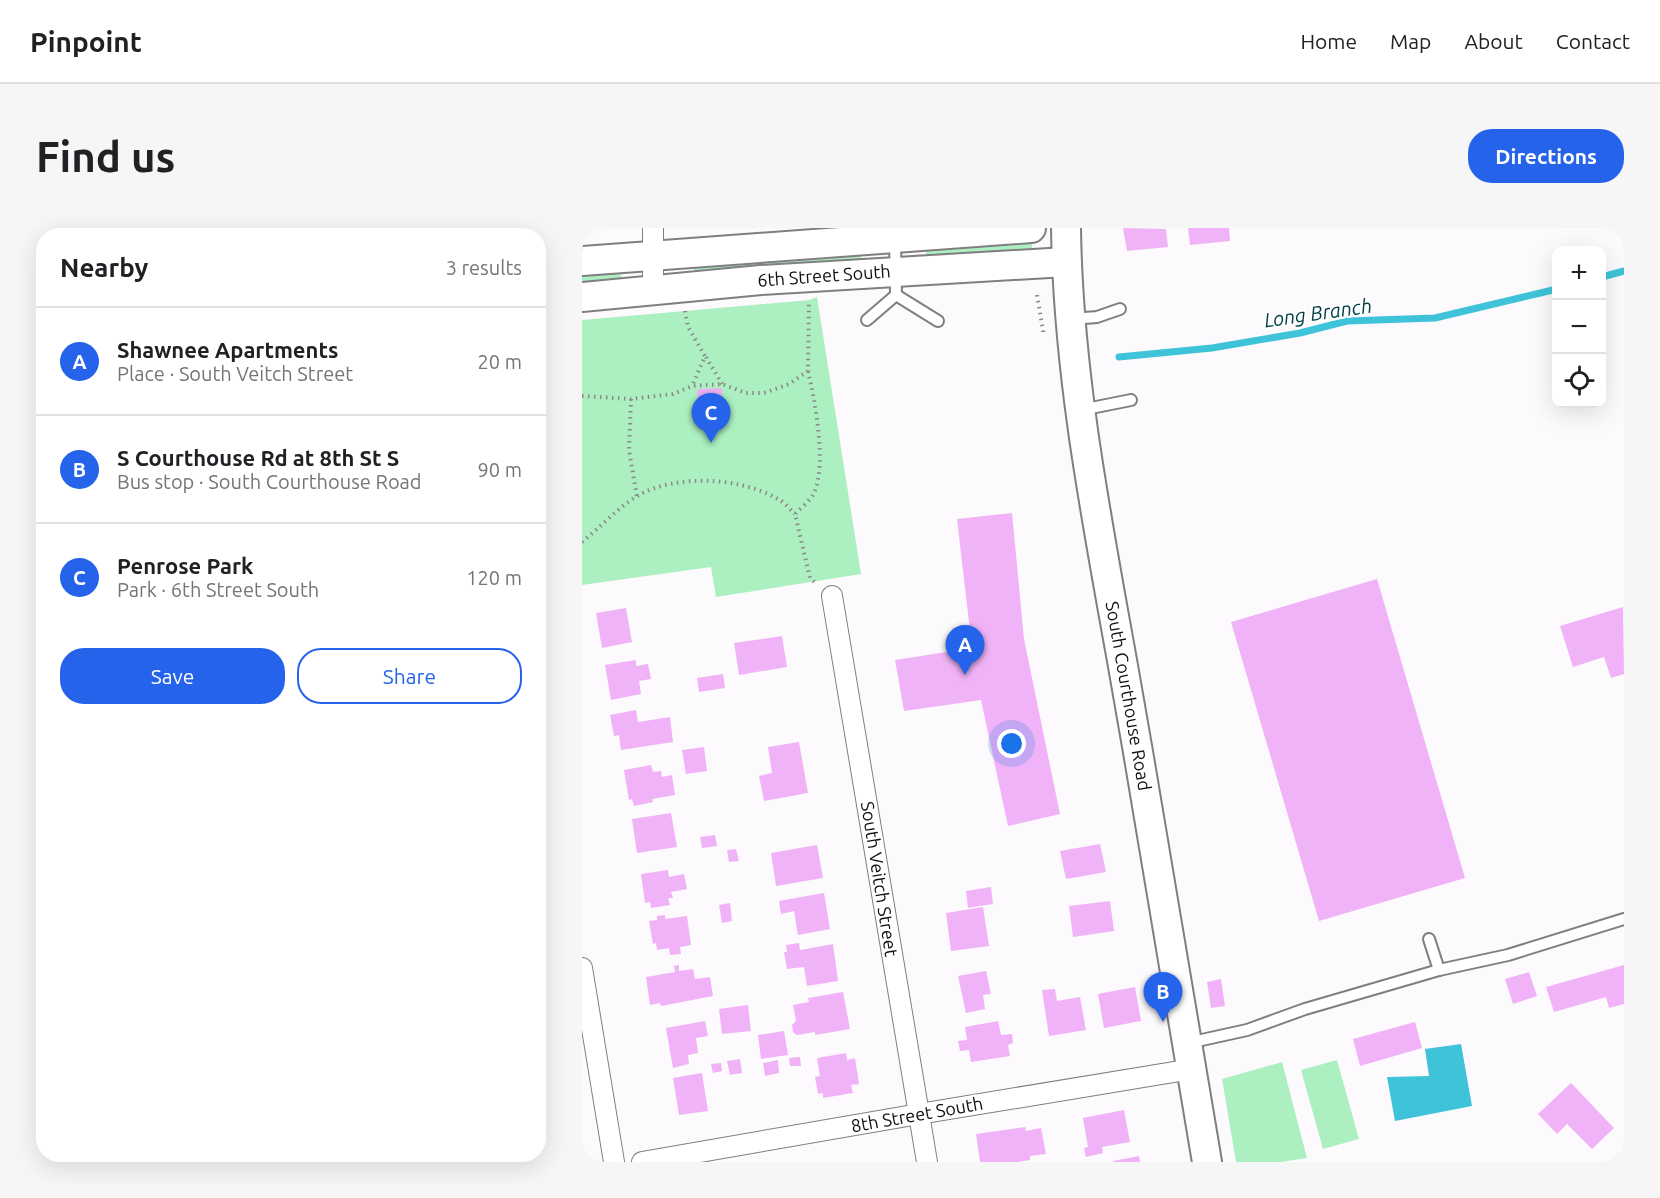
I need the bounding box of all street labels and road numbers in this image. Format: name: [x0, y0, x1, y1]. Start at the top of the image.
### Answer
street label: 6th Street South: [757, 260, 891, 290]
street label: South Courthouse Road: [1102, 600, 1155, 792]
street label: South Veitch Street: [858, 800, 902, 958]
street label: 8th Street South: [849, 1093, 984, 1135]

